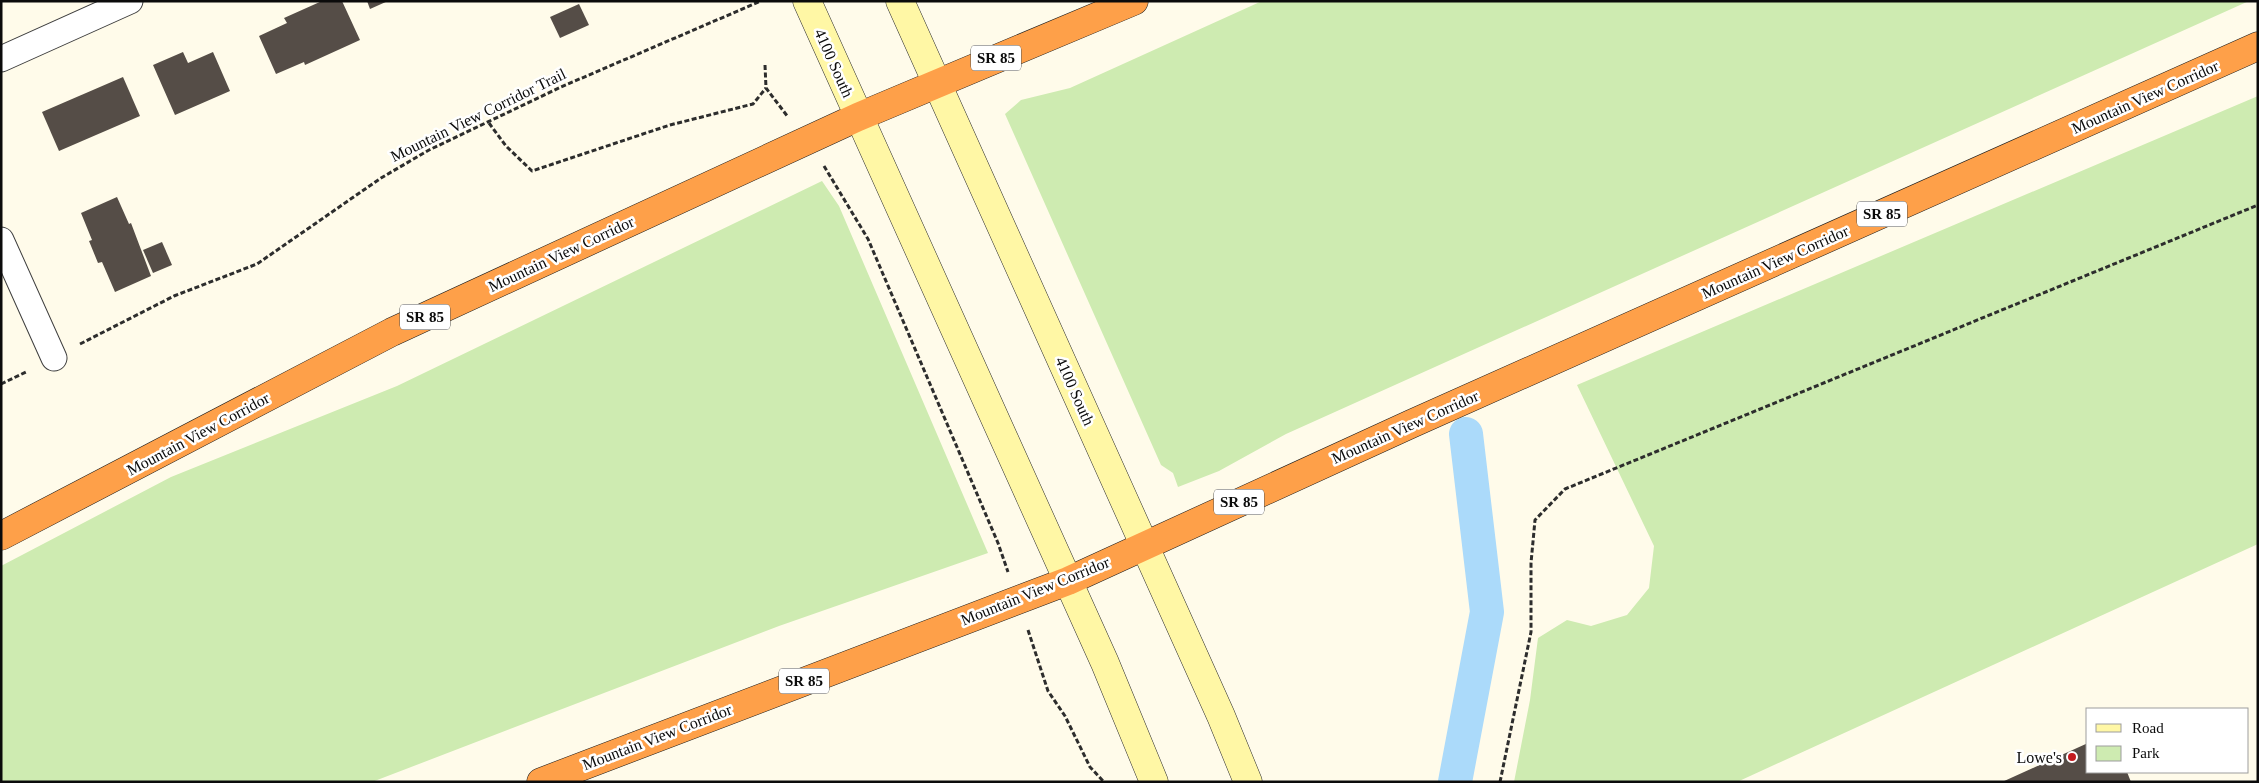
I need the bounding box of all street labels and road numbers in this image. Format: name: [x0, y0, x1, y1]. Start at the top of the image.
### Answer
street label: 4100 South: [811, 26, 857, 100]
road number: SR 85: [971, 46, 1021, 70]
street label: Mountain View Corridor: [2069, 57, 2222, 137]
street label: Mountain View Corridor Trail: [388, 65, 569, 165]
road number: SR 85: [1857, 202, 1907, 226]
street label: Mountain View Corridor: [485, 212, 637, 295]
street label: Mountain View Corridor: [1699, 222, 1852, 302]
road number: SR 85: [400, 304, 450, 330]
street label: 4100 South: [1052, 354, 1098, 428]
street label: Mountain View Corridor: [1329, 387, 1482, 467]
street label: Mountain View Corridor: [124, 389, 273, 479]
road number: SR 85: [1214, 490, 1264, 514]
street label: Mountain View Corridor: [958, 553, 1112, 629]
road number: SR 85: [779, 668, 829, 694]
street label: Mountain View Corridor: [580, 700, 735, 773]

